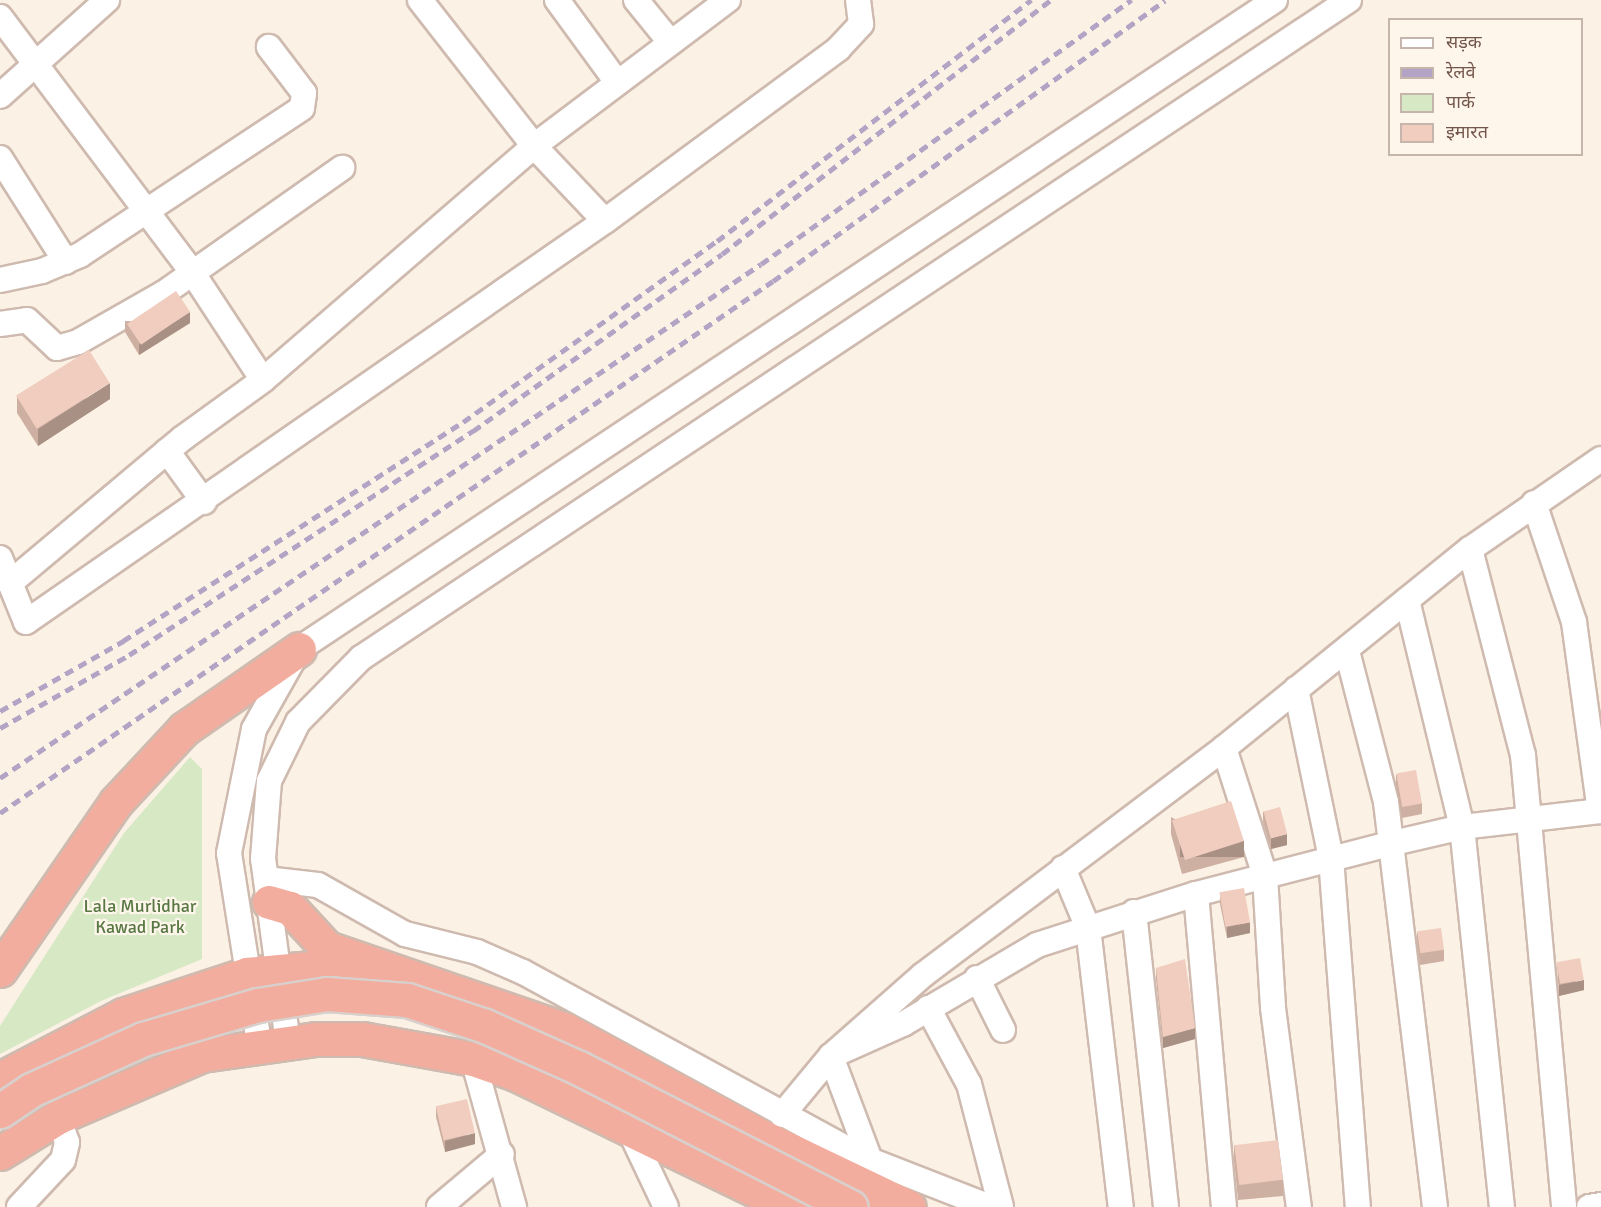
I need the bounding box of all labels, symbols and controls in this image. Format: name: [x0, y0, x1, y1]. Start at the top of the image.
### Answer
legend: [1388, 18, 1583, 156]
text: सड़क: [1446, 31, 1482, 53]
text: रेलवे: [1446, 61, 1476, 83]
text: पार्क: [1446, 91, 1475, 113]
text: इमारत: [1446, 121, 1488, 143]
park label: Lala Murlidhar Kawad Park: [84, 896, 196, 938]

